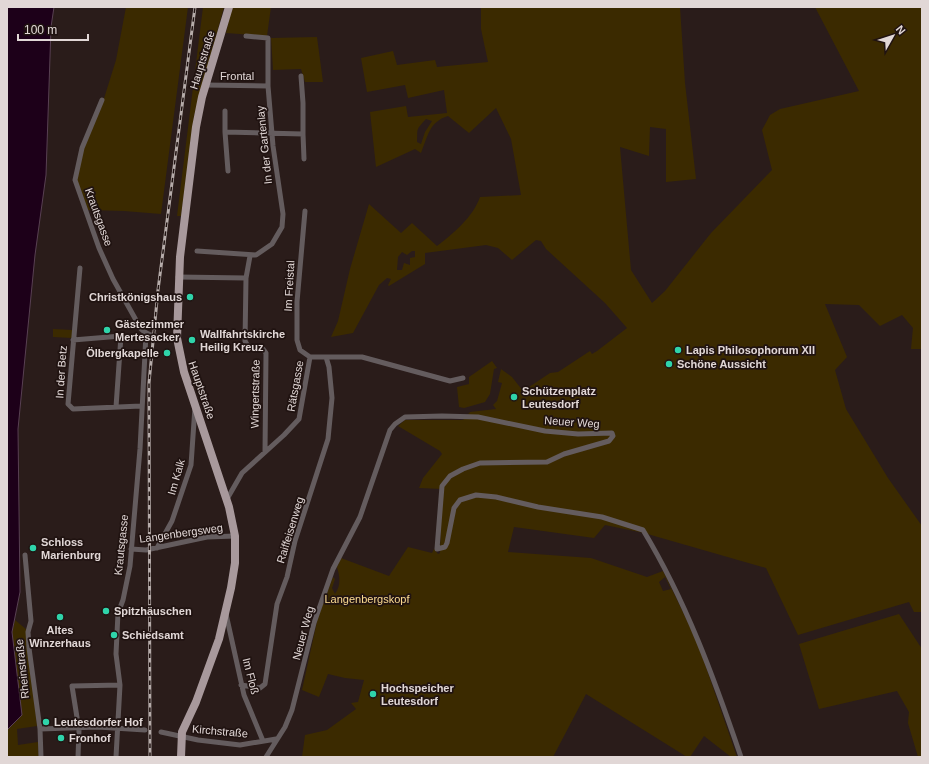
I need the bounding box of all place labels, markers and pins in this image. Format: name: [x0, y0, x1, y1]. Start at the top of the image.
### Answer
place label: Christkönigshaus: [89, 291, 182, 303]
marker: Christkönigshaus: [185, 292, 195, 302]
place label: Gästezimmer Mertesacker: [115, 318, 185, 343]
marker: Gästezimmer Mertesacker: [102, 325, 112, 335]
place label: Wallfahrtskirche Heilig Kreuz: [200, 328, 285, 353]
marker: Wallfahrtskirche Heilig Kreuz: [187, 335, 197, 345]
place label: Lapis Philosophorum XII: [686, 344, 815, 356]
marker: Lapis Philosophorum XII: [673, 345, 683, 355]
place label: Ölbergkapelle: [86, 347, 159, 359]
marker: Ölbergkapelle: [162, 348, 172, 358]
place label: Schöne Aussicht: [677, 358, 766, 370]
marker: Schöne Aussicht: [664, 359, 674, 369]
place label: Schützenplatz Leutesdorf: [522, 385, 596, 410]
marker: Schützenplatz Leutesdorf: [509, 392, 519, 402]
place label: Schloss Marienburg: [41, 536, 101, 561]
marker: Schloss Marienburg: [28, 543, 38, 553]
place label: Spitzhäuschen: [114, 605, 192, 617]
marker: Spitzhäuschen: [101, 606, 111, 616]
marker: Altes Winzerhaus: [55, 612, 65, 622]
place label: Altes Winzerhaus: [29, 624, 91, 649]
place label: Schiedsamt: [122, 629, 184, 641]
marker: Schiedsamt: [109, 630, 119, 640]
place label: Hochspeicher Leutesdorf: [381, 682, 454, 707]
marker: Hochspeicher Leutesdorf: [368, 689, 378, 699]
place label: Leutesdorfer Hof: [54, 716, 143, 728]
marker: Leutesdorfer Hof: [41, 717, 51, 727]
place label: Fronhof: [69, 732, 111, 744]
marker: Fronhof: [56, 733, 66, 743]

